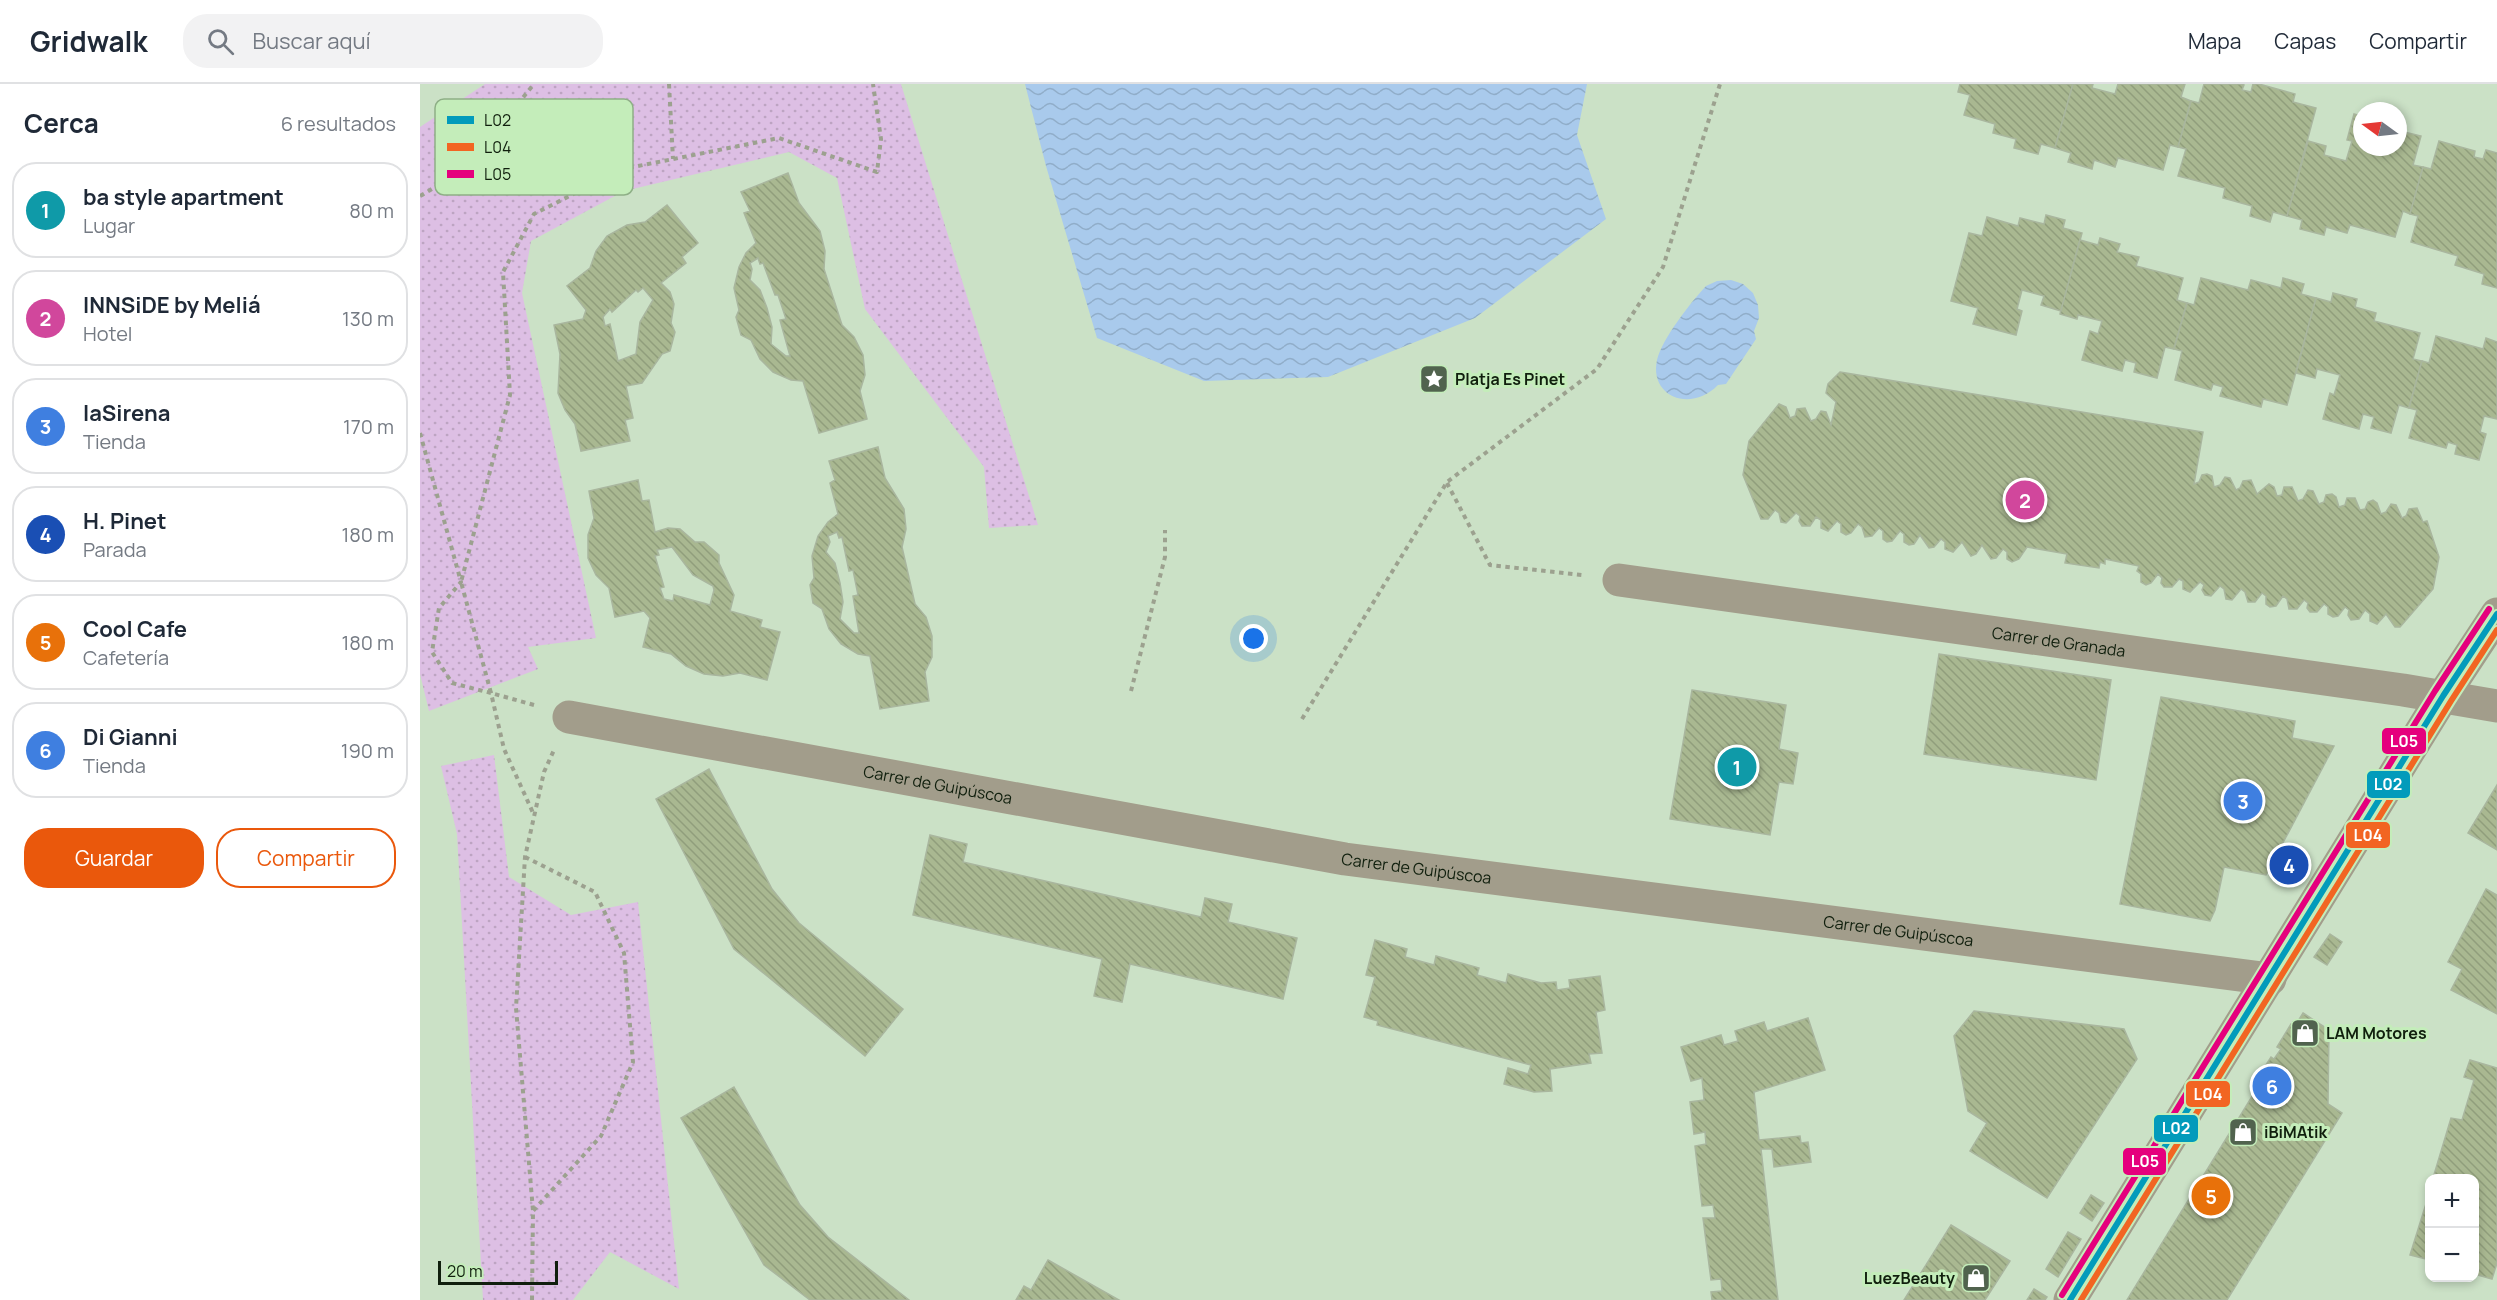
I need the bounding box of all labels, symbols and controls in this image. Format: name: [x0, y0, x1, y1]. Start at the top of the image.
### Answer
search box: [183, 14, 603, 68]
text: Gridwalk: [30, 22, 147, 60]
icon: search: [204, 25, 237, 58]
text: Buscar aquí: [252, 26, 371, 56]
text: Mapa: [2188, 27, 2241, 55]
text: Capas: [2274, 27, 2336, 55]
text: Compartir: [2369, 27, 2467, 55]
legend: [435, 99, 633, 195]
north arrow: [2353, 102, 2407, 156]
text: Cerca: [24, 105, 99, 141]
text: L02: [484, 109, 511, 131]
text: 6 resultados: [281, 110, 396, 137]
text: L04: [484, 136, 511, 158]
text: L05: [484, 163, 511, 185]
text: ba style apartment: [83, 182, 284, 212]
text: 1: [41, 197, 50, 224]
text: 80 m: [349, 197, 394, 224]
text: Lugar: [83, 212, 135, 239]
text: INNSiDE by Meliá: [83, 290, 261, 320]
text: 2: [40, 305, 51, 332]
text: 130 m: [342, 305, 394, 332]
text: Hotel: [83, 320, 133, 347]
place icon: Platja Es Pinet: [1418, 363, 1450, 395]
place label: Platja Es Pinet: [1455, 368, 1565, 390]
text: laSirena: [83, 398, 170, 428]
text: 3: [40, 413, 51, 440]
text: 170 m: [343, 413, 394, 440]
text: Tienda: [83, 428, 146, 455]
pin: 2: [2006, 478, 2044, 522]
text: H. Pinet: [83, 506, 167, 536]
text: 4: [39, 521, 52, 548]
text: 180 m: [341, 521, 394, 548]
text: Parada: [83, 536, 147, 563]
text: Cool Cafe: [83, 614, 187, 644]
street label: Carrer de Granada: [1991, 621, 2127, 662]
your location: [1239, 624, 1268, 653]
text: 5: [40, 629, 51, 656]
text: 180 m: [341, 629, 394, 656]
text: Cafetería: [83, 644, 169, 671]
text: Di Gianni: [83, 722, 178, 752]
line badge: L05: [2381, 727, 2427, 755]
text: L05: [2390, 730, 2418, 752]
text: 6: [39, 737, 52, 764]
text: 190 m: [341, 737, 394, 764]
pin: 1: [1718, 744, 1756, 790]
text: Tienda: [83, 752, 146, 779]
street label: Carrer de Guipúscoa: [862, 760, 1014, 809]
line badge: L02: [2366, 770, 2411, 799]
text: L02: [2374, 773, 2402, 795]
pin: 3: [2224, 778, 2262, 824]
line badge: L04: [2345, 821, 2391, 849]
text: L04: [2354, 824, 2382, 846]
button: Guardar: [24, 828, 204, 888]
button: Compartir: [216, 828, 396, 888]
pin: 4: [2270, 842, 2308, 888]
street label: Carrer de Guipúscoa: [1340, 848, 1493, 889]
street label: Carrer de Guipúscoa: [1822, 910, 1975, 951]
shop icon: LAM Motores: [2289, 1017, 2321, 1049]
place label: LAM Motores: [2326, 1022, 2427, 1044]
pin: 6: [2252, 1064, 2292, 1108]
line badge: L04: [2185, 1080, 2231, 1108]
text: L04: [2194, 1083, 2222, 1105]
line badge: L02: [2153, 1114, 2199, 1143]
shop icon: iBiMAtik: [2227, 1116, 2259, 1148]
text: L02: [2162, 1117, 2190, 1139]
place label: iBiMAtik: [2264, 1121, 2328, 1143]
line badge: L05: [2122, 1147, 2167, 1176]
text: L05: [2131, 1150, 2159, 1172]
pin: 5: [2192, 1174, 2230, 1218]
map controls: [2425, 1174, 2479, 1282]
button: +: [2425, 1174, 2479, 1228]
button: −: [2425, 1228, 2479, 1282]
scale bar: [438, 1258, 558, 1286]
text: 20 m: [447, 1260, 483, 1282]
shop icon: LuezBeauty: [1960, 1262, 1992, 1294]
place label: LuezBeauty: [1864, 1267, 1955, 1289]

